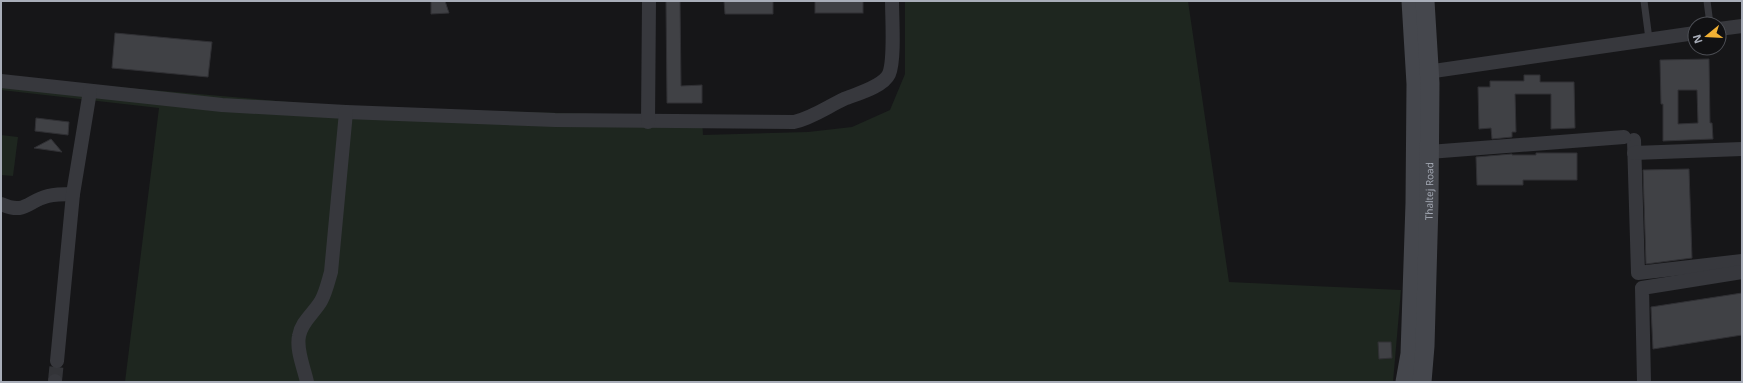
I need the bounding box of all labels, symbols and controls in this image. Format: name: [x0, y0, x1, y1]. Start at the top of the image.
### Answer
north arrow: [1687, 16, 1727, 56]
text: N: [1688, 33, 1706, 46]
street label: Thaltej Road: [1422, 162, 1436, 220]

